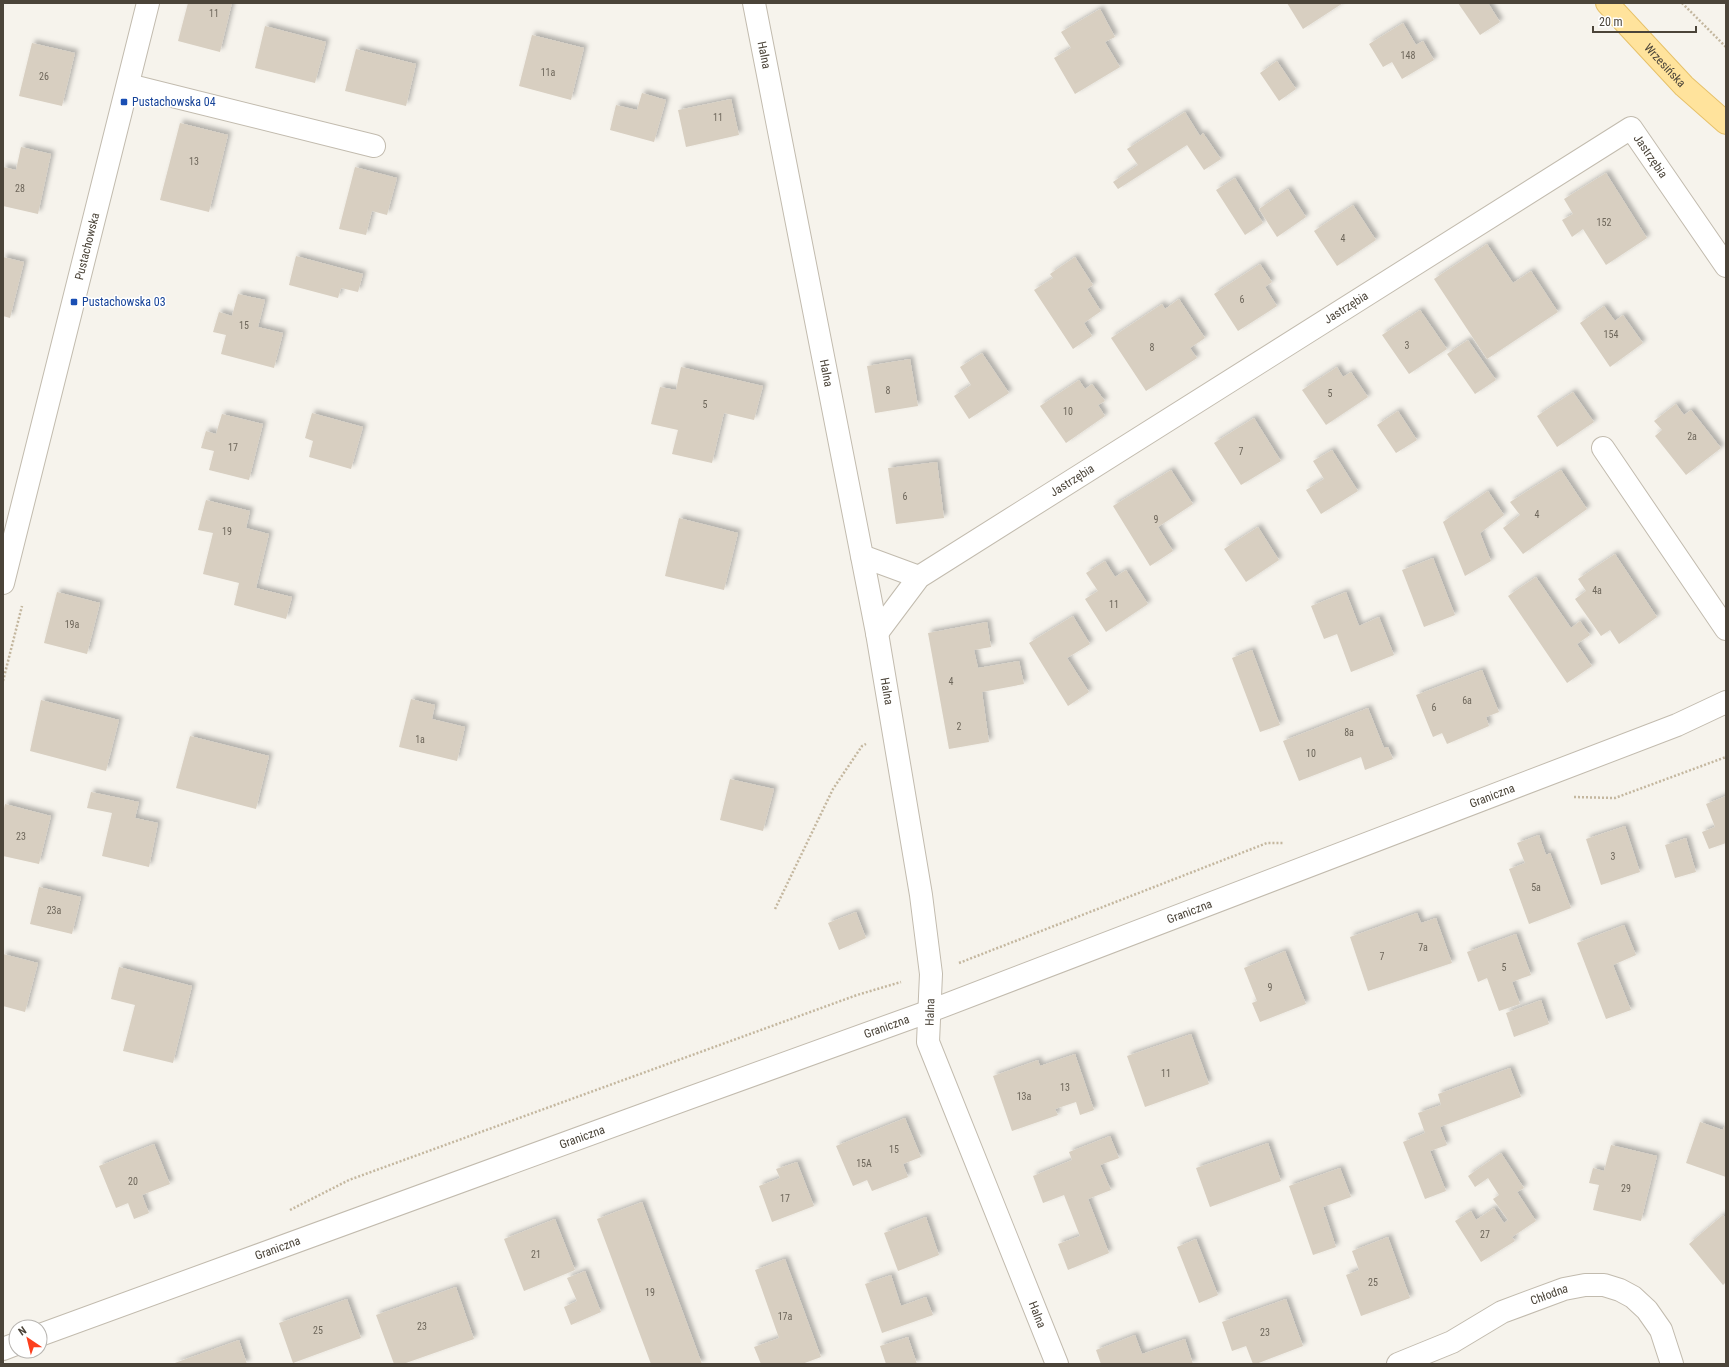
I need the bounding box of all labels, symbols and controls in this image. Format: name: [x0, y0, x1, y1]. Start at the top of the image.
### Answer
house number: 11: [209, 8, 219, 19]
scale bar: [1593, 8, 1696, 34]
text: 20 m: [1599, 15, 1623, 29]
street label: Halna: [755, 40, 774, 70]
street label: Wrzesińska: [1641, 41, 1689, 90]
house number: 148: [1401, 50, 1415, 61]
house number: 11a: [541, 67, 556, 78]
house number: 26: [39, 71, 49, 82]
place label: Pustachowska 04: [132, 95, 216, 109]
marker: Pustachowska 04: [119, 97, 129, 107]
house number: 11: [713, 112, 723, 123]
street label: Jastrzębia: [1631, 132, 1670, 181]
house number: 13: [189, 156, 199, 167]
house number: 28: [15, 183, 25, 194]
street label: Pustachowska: [72, 211, 102, 282]
house number: 152: [1597, 217, 1611, 228]
house number: 4: [1341, 233, 1346, 244]
street label: Jastrzębia: [1321, 288, 1371, 327]
house number: 6: [1240, 294, 1245, 305]
place label: Pustachowska 03: [82, 295, 166, 309]
marker: Pustachowska 03: [69, 297, 79, 307]
house number: 15: [239, 320, 249, 331]
house number: 154: [1604, 329, 1618, 340]
house number: 3: [1405, 340, 1410, 351]
house number: 8: [1150, 342, 1155, 353]
street label: Halna: [817, 358, 836, 388]
house number: 8: [886, 385, 891, 396]
house number: 5: [1328, 388, 1333, 399]
house number: 5: [703, 399, 708, 410]
house number: 10: [1063, 406, 1073, 417]
house number: 2a: [1687, 431, 1697, 442]
house number: 17: [228, 442, 238, 453]
house number: 7: [1239, 446, 1244, 457]
street label: Jastrzębia: [1047, 461, 1097, 500]
house number: 6: [903, 491, 908, 502]
house number: 4: [1535, 509, 1540, 520]
house number: 9: [1154, 514, 1159, 525]
house number: 19: [222, 526, 232, 537]
house number: 4a: [1592, 585, 1602, 596]
house number: 11: [1109, 599, 1119, 610]
house number: 19a: [65, 619, 80, 630]
house number: 4: [949, 676, 954, 687]
street label: Halna: [878, 677, 896, 706]
house number: 6a: [1462, 695, 1472, 706]
house number: 6: [1432, 702, 1437, 713]
house number: 2: [957, 721, 962, 732]
house number: 8a: [1344, 727, 1354, 738]
house number: 1a: [415, 734, 425, 745]
house number: 10: [1306, 748, 1316, 759]
street label: Graniczna: [1468, 781, 1517, 811]
house number: 23: [16, 831, 26, 842]
house number: 3: [1611, 851, 1616, 862]
house number: 5a: [1531, 882, 1541, 893]
street label: Graniczna: [1165, 897, 1214, 927]
house number: 23a: [47, 905, 62, 916]
house number: 7a: [1418, 942, 1428, 953]
house number: 7: [1380, 951, 1385, 962]
house number: 5: [1502, 962, 1507, 973]
house number: 9: [1268, 982, 1273, 993]
street label: Halna: [923, 998, 937, 1026]
street label: Graniczna: [862, 1012, 911, 1041]
house number: 11: [1161, 1068, 1171, 1079]
house number: 13: [1060, 1082, 1070, 1093]
house number: 13a: [1017, 1091, 1032, 1102]
street label: Graniczna: [557, 1122, 607, 1152]
house number: 15: [889, 1144, 899, 1155]
house number: 15A: [856, 1158, 872, 1169]
house number: 20: [128, 1176, 138, 1187]
house number: 29: [1621, 1183, 1631, 1194]
house number: 17: [780, 1193, 790, 1204]
house number: 27: [1480, 1229, 1490, 1240]
street label: Graniczna: [253, 1233, 302, 1263]
house number: 21: [531, 1249, 541, 1260]
house number: 25: [1368, 1277, 1378, 1288]
street label: Chłodna: [1528, 1281, 1569, 1308]
house number: 19: [645, 1287, 655, 1298]
street label: Halna: [1026, 1299, 1049, 1330]
house number: 17a: [778, 1311, 793, 1322]
north arrow: [8, 1319, 48, 1359]
house number: 23: [417, 1321, 427, 1332]
text: N: [16, 1324, 29, 1338]
house number: 25: [313, 1325, 323, 1336]
house number: 23: [1260, 1327, 1270, 1338]

